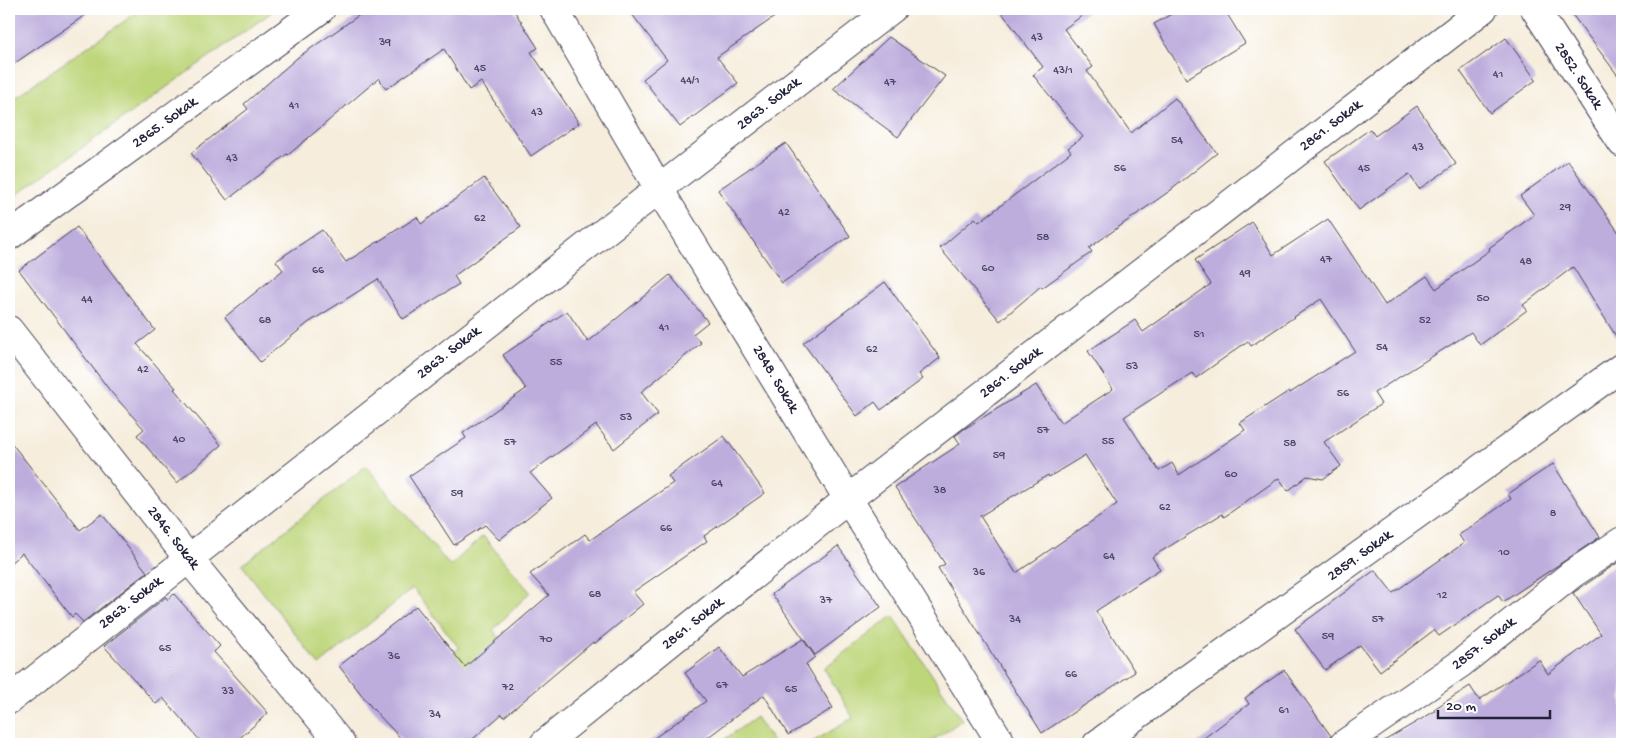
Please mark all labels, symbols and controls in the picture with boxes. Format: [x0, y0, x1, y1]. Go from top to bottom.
house number: 43 [1031, 31, 1043, 45]
house number: 39 [378, 36, 391, 50]
street label: 2852. Sokak [1550, 39, 1607, 114]
house number: 45 [474, 62, 486, 76]
house number: 43/1 [1053, 64, 1073, 78]
house number: 41 [1493, 68, 1503, 82]
street label: 2863. Sokak [734, 73, 805, 134]
house number: 44/1 [680, 74, 700, 88]
house number: 47 [884, 76, 897, 90]
street label: 2865. Sokak [129, 93, 202, 153]
street label: 2861. Sokak [1296, 95, 1367, 156]
house number: 41 [289, 99, 299, 113]
house number: 43 [531, 106, 543, 120]
house number: 54 [1171, 134, 1183, 148]
house number: 43 [1412, 141, 1424, 155]
house number: 43 [226, 152, 238, 166]
house number: 56 [1114, 162, 1127, 176]
house number: 45 [1358, 162, 1370, 176]
house number: 29 [1559, 201, 1571, 215]
house number: 42 [778, 206, 790, 220]
house number: 62 [474, 212, 486, 226]
house number: 58 [1037, 231, 1050, 245]
house number: 47 [1320, 253, 1333, 267]
house number: 48 [1520, 255, 1533, 269]
house number: 60 [982, 262, 995, 276]
house number: 66 [312, 264, 325, 278]
house number: 49 [1239, 267, 1251, 281]
house number: 50 [1476, 292, 1490, 306]
house number: 44 [81, 293, 93, 307]
house number: 68 [259, 314, 272, 328]
house number: 52 [1419, 314, 1431, 328]
house number: 41 [659, 321, 669, 335]
street label: 2863. Sokak [414, 322, 485, 383]
house number: 51 [1193, 328, 1205, 342]
house number: 54 [1376, 341, 1388, 355]
street label: 2848. Sokak [748, 342, 803, 417]
street label: 2861. Sokak [976, 342, 1047, 403]
house number: 62 [866, 343, 878, 357]
house number: 55 [550, 356, 562, 370]
house number: 53 [1126, 360, 1138, 374]
house number: 42 [137, 363, 149, 377]
house number: 56 [1337, 387, 1350, 401]
house number: 53 [620, 411, 632, 425]
house number: 57 [1037, 424, 1050, 438]
house number: 40 [173, 433, 185, 447]
house number: 55 [1102, 435, 1114, 449]
house number: 57 [504, 436, 517, 450]
house number: 58 [1284, 437, 1297, 451]
house number: 59 [993, 449, 1005, 463]
house number: 60 [1225, 468, 1238, 482]
house number: 64 [711, 477, 723, 491]
house number: 38 [933, 484, 947, 498]
house number: 59 [451, 487, 463, 501]
house number: 62 [1159, 501, 1171, 515]
street label: 2846. Sokak [143, 503, 204, 574]
house number: 8 [1550, 507, 1557, 521]
house number: 66 [660, 522, 673, 536]
street label: 2859. Sokak [1324, 526, 1397, 586]
house number: 10 [1497, 546, 1510, 560]
house number: 64 [1103, 550, 1115, 564]
house number: 36 [972, 566, 986, 580]
street label: 2863. Sokak [96, 572, 167, 633]
house number: 68 [589, 588, 602, 602]
house number: 12 [1436, 589, 1447, 603]
street label: 2861. Sokak [659, 593, 728, 654]
house number: 37 [819, 594, 833, 608]
house number: 34 [1008, 613, 1021, 627]
house number: 57 [1372, 613, 1385, 627]
street label: 2857. Sokak [1449, 613, 1521, 674]
house number: 59 [1322, 630, 1334, 644]
house number: 70 [538, 633, 553, 647]
house number: 65 [159, 642, 171, 656]
house number: 36 [387, 650, 401, 664]
house number: 66 [1065, 668, 1078, 682]
house number: 67 [716, 679, 729, 693]
house number: 72 [501, 681, 514, 695]
house number: 65 [785, 683, 797, 697]
house number: 33 [221, 685, 234, 699]
scale bar [1438, 688, 1551, 720]
text: 20 m [1446, 698, 1476, 716]
house number: 61 [1279, 704, 1290, 718]
house number: 34 [428, 708, 441, 722]

